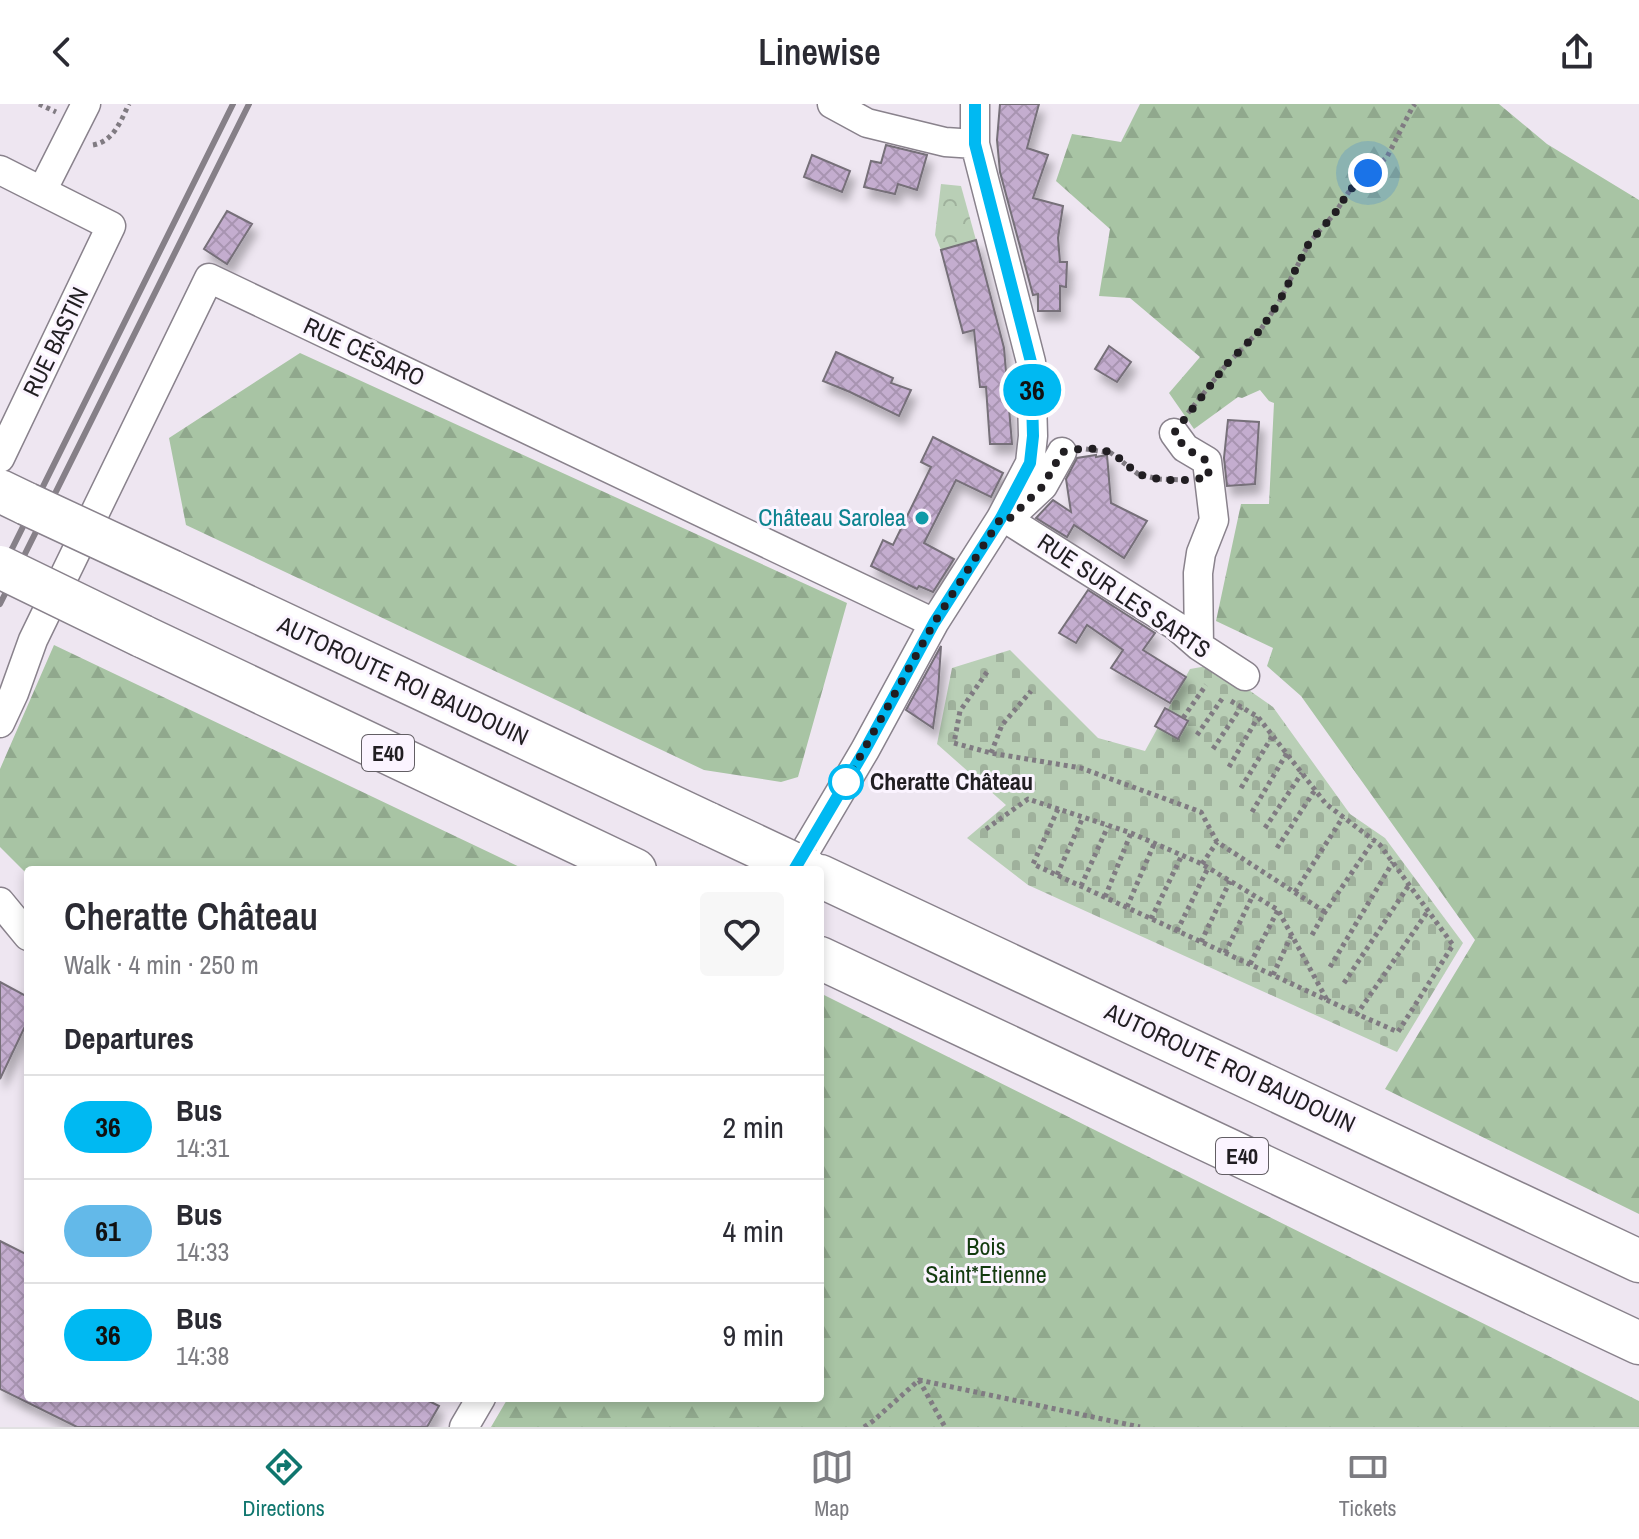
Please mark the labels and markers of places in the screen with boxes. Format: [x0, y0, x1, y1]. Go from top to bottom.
place label: Château Sarolea [758, 501, 906, 533]
marker: Château Sarolea [913, 509, 931, 527]
marker: Cheratte Château [829, 765, 863, 799]
place label: Cheratte Château [870, 765, 1033, 797]

